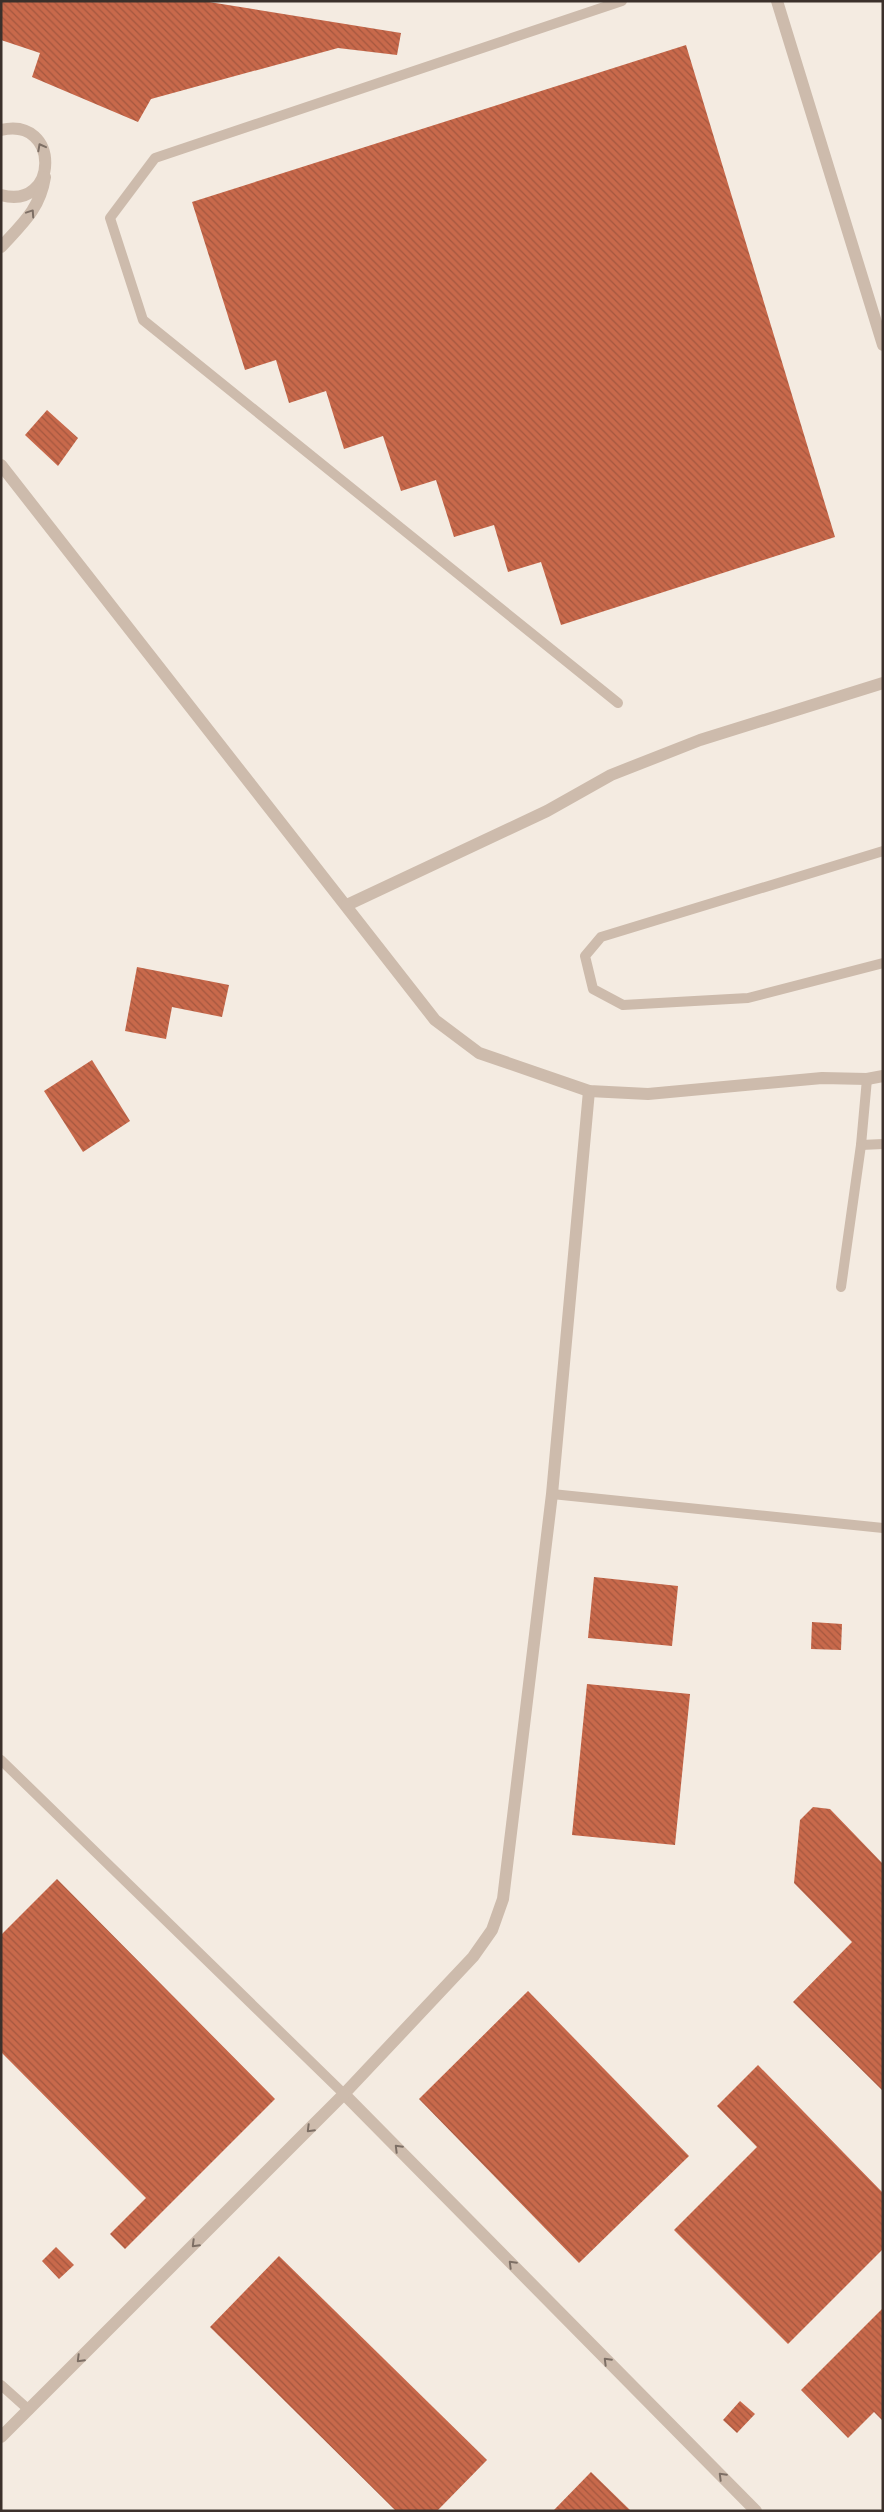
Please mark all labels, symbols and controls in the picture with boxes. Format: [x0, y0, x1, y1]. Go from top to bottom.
one-way arrow [37, 143, 47, 152]
one-way arrow [25, 209, 34, 219]
one-way arrow [307, 2123, 316, 2132]
one-way arrow [394, 2145, 403, 2154]
one-way arrow [192, 2238, 201, 2247]
one-way arrow [509, 2261, 518, 2270]
one-way arrow [77, 2353, 86, 2362]
one-way arrow [604, 2357, 613, 2366]
one-way arrow [719, 2473, 728, 2482]

